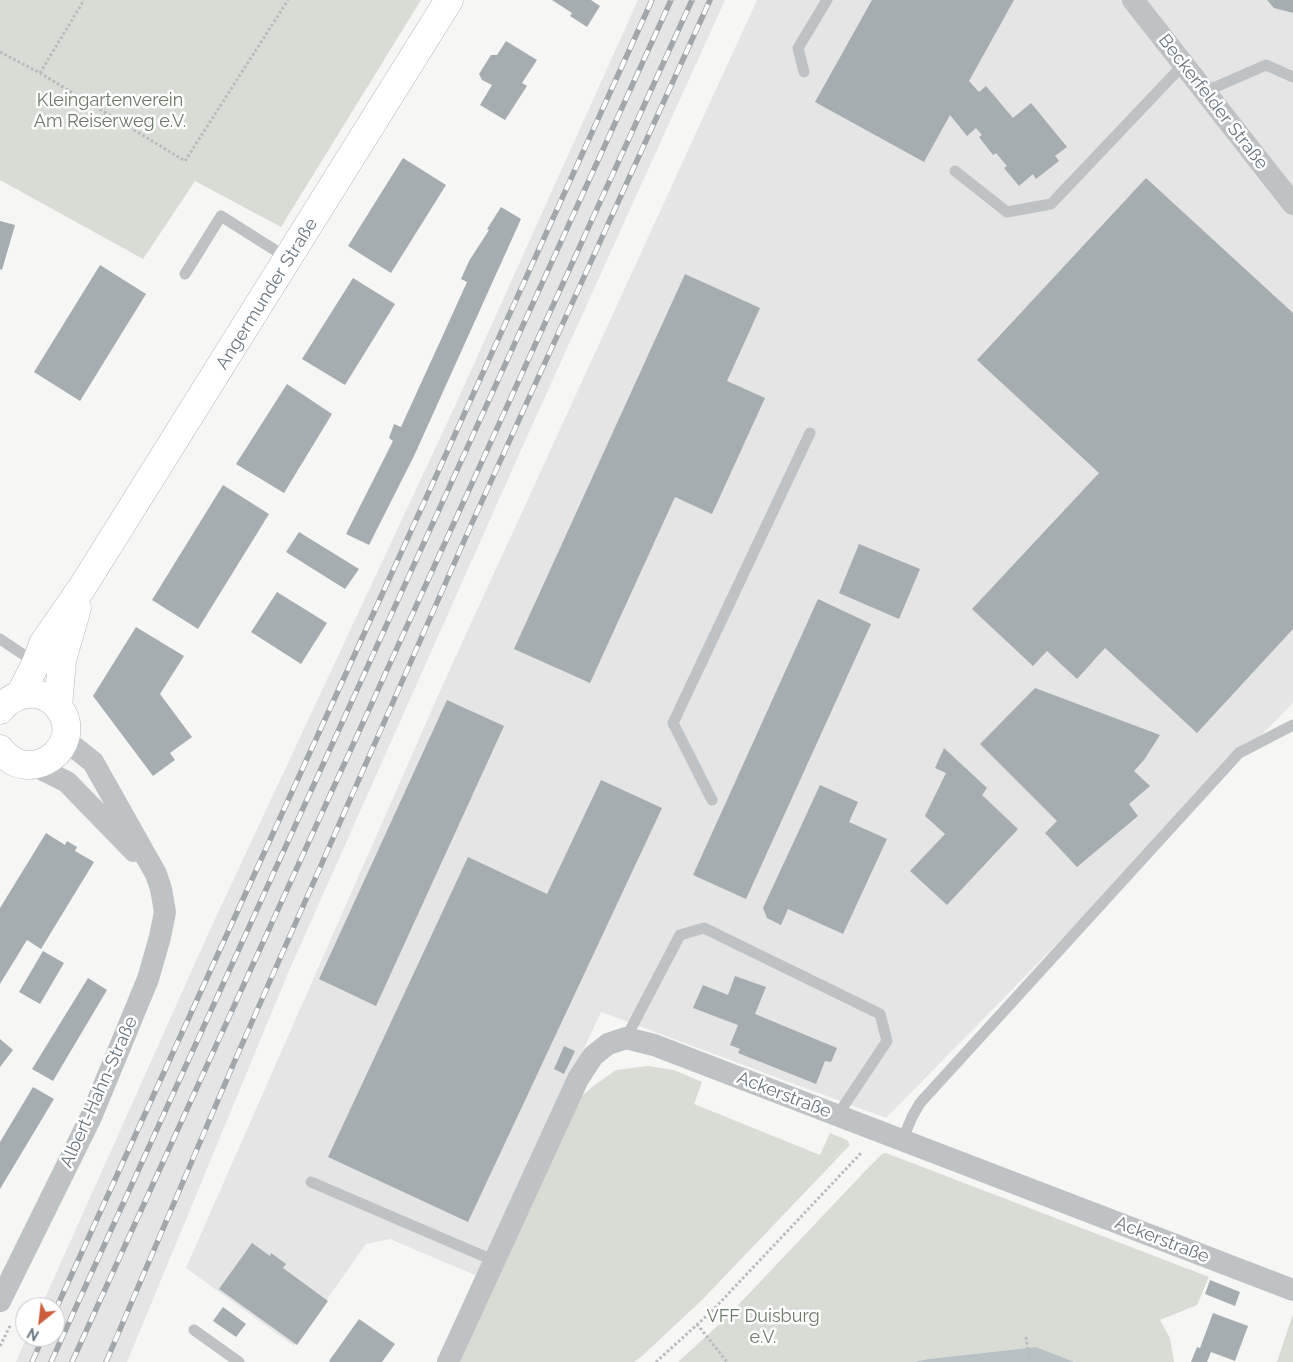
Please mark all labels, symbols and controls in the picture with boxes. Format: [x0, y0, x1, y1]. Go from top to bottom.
street label: Beckerfelder Straße [1154, 30, 1272, 174]
park label: Kleingartenverein Am Reiserweg e.V. [34, 90, 186, 132]
street label: Angermunder Straße [212, 214, 322, 374]
street label: Albert-Hahn-Straße [56, 1013, 142, 1171]
street label: Ackerstraße [734, 1067, 834, 1123]
street label: Ackerstraße [1112, 1212, 1212, 1268]
north arrow [15, 1297, 65, 1347]
park label: VFF Duisburg e.V. [706, 1306, 820, 1348]
text: N [25, 1325, 42, 1344]

